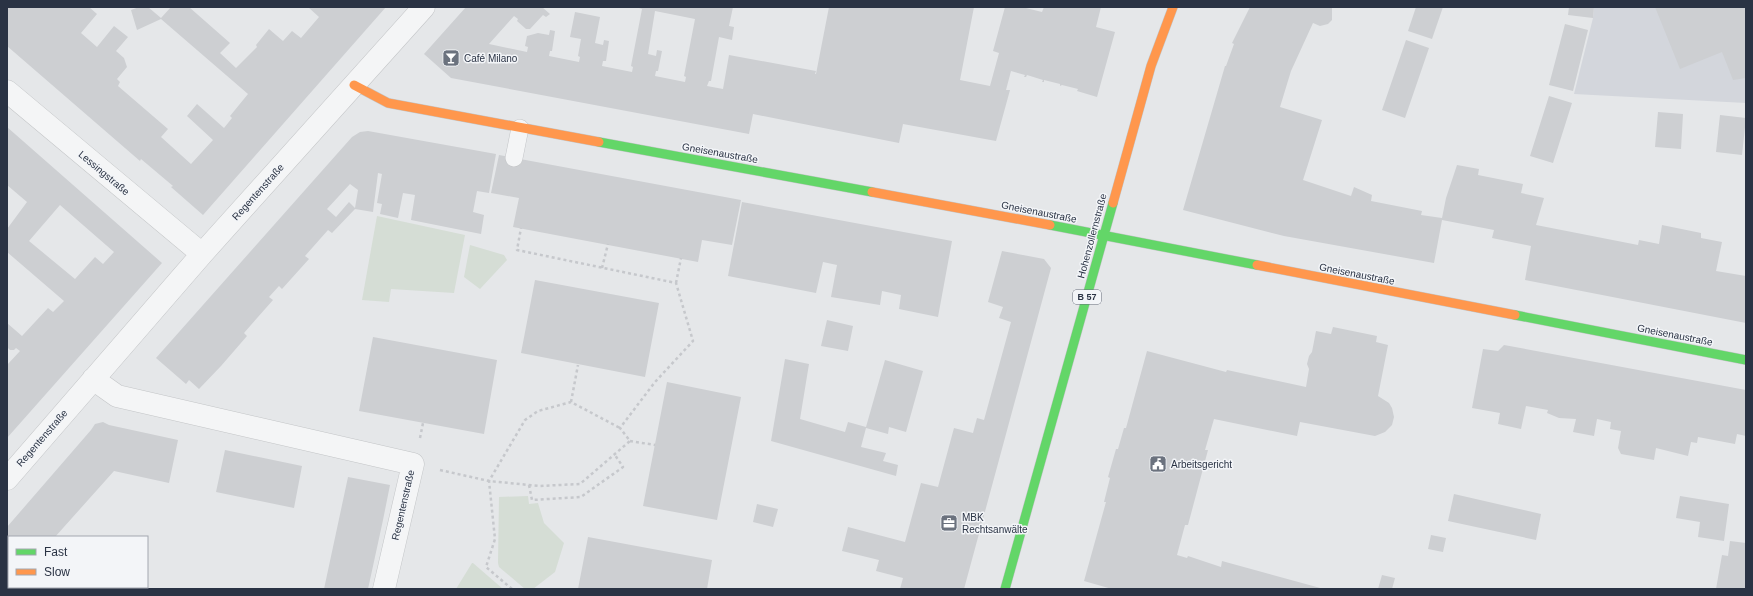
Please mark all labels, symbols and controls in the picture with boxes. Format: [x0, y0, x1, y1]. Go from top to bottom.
bar icon: Café Milano [441, 48, 461, 68]
place label: Café Milano [464, 53, 518, 64]
street label: Gneisenaustraße [681, 141, 759, 165]
street label: Lessingstraße [76, 149, 132, 198]
street label: Regentenstraße [230, 161, 286, 222]
street label: Hohenzollernstraße [1075, 192, 1109, 280]
street label: Gneisenaustraße [1000, 199, 1078, 225]
street label: Gneisenaustraße [1318, 261, 1396, 287]
road number: B 57 [1073, 290, 1101, 304]
street label: Gneisenaustraße [1636, 322, 1714, 348]
street label: Regentenstraße [14, 407, 70, 469]
public building icon: Arbeitsgericht [1148, 454, 1168, 474]
place label: Arbeitsgericht [1171, 459, 1232, 470]
street label: Regentenstraße [390, 468, 417, 541]
place label: MBK Rechtsanwälte [962, 512, 1028, 535]
office icon: MBK Rechtsanwälte [939, 513, 959, 533]
legend [8, 536, 148, 588]
text: Fast [44, 545, 68, 559]
text: Slow [44, 565, 70, 579]

